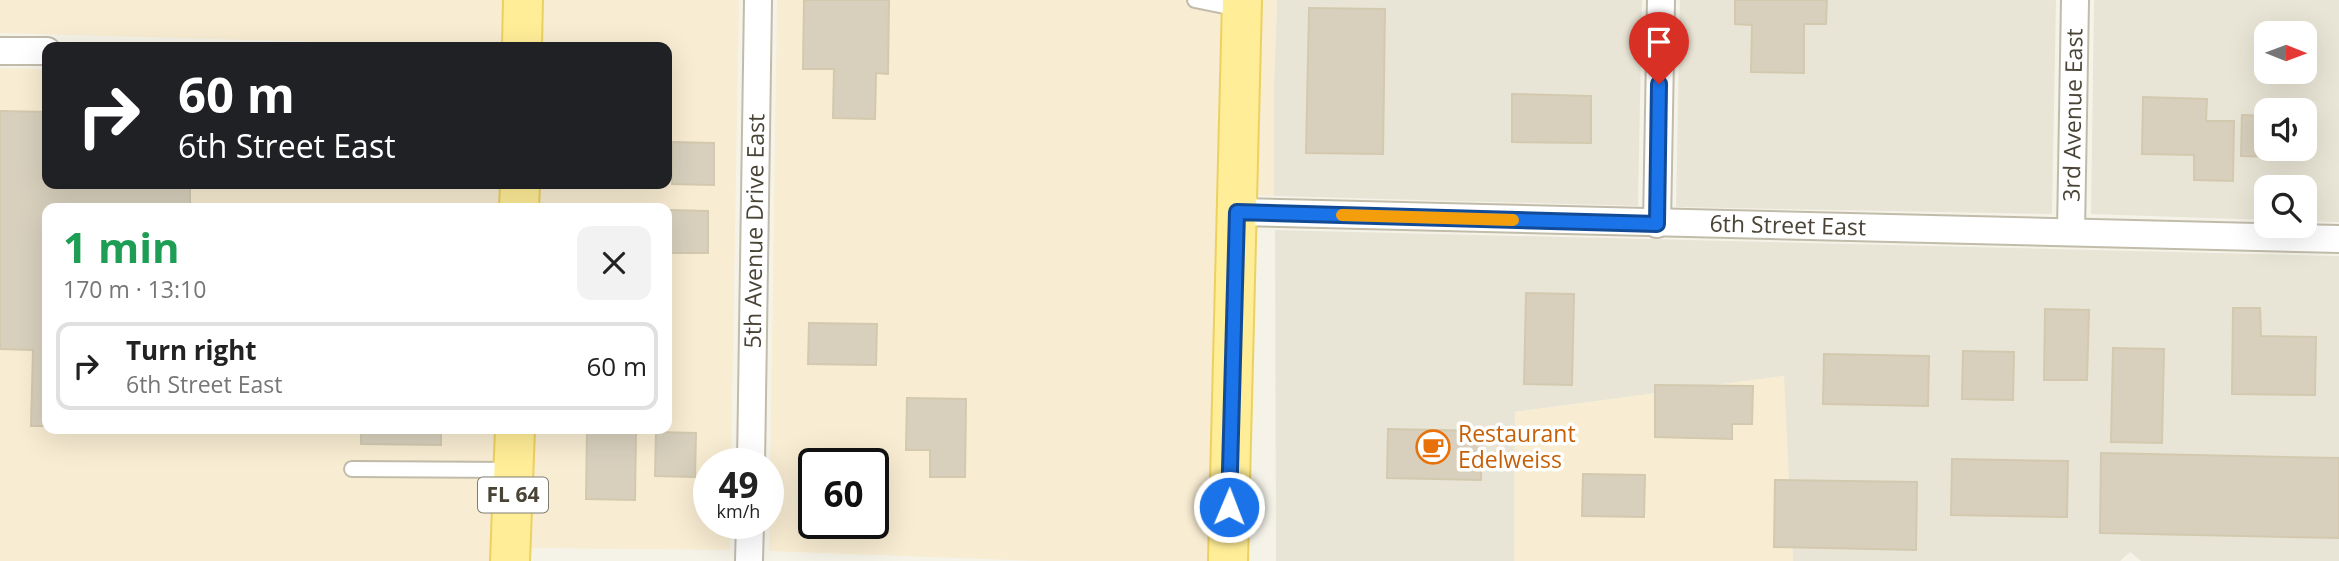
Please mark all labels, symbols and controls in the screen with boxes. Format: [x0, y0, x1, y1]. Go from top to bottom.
pin [1629, 12.0, 1689, 84]
north arrow [2254, 21, 2317, 84]
map controls [2254, 21, 2317, 238]
icon: arrive [1640, 23, 1678, 61]
street label: 3rd Avenue East [2055, 28, 2090, 202]
text: 60 m [178, 61, 295, 127]
icon: right [63, 70, 154, 161]
button: sound [2254, 98, 2317, 161]
street label: 5th Avenue Drive East [736, 113, 771, 349]
text: 6th Street East [178, 124, 396, 167]
button: search [2254, 175, 2317, 238]
street label: 6th Street East [1709, 207, 1866, 242]
text: 1 min [63, 218, 180, 275]
button: close [577, 226, 651, 300]
text: 170 m · 13:10 [63, 273, 206, 305]
text: Turn right [126, 332, 257, 368]
icon: right [67, 347, 105, 385]
text: 60 m [586, 348, 647, 384]
text: 6th Street East [126, 368, 282, 400]
place label: Restaurant Edelweiss [1458, 417, 1576, 475]
cafe icon: Restaurant Edelweiss [1414, 428, 1452, 466]
speed limit sign: 60 [798, 448, 889, 539]
text: 49 [718, 461, 759, 508]
position arrow [1192, 470, 1266, 544]
road number: FL 64 [478, 477, 548, 512]
text: km/h [717, 499, 760, 523]

